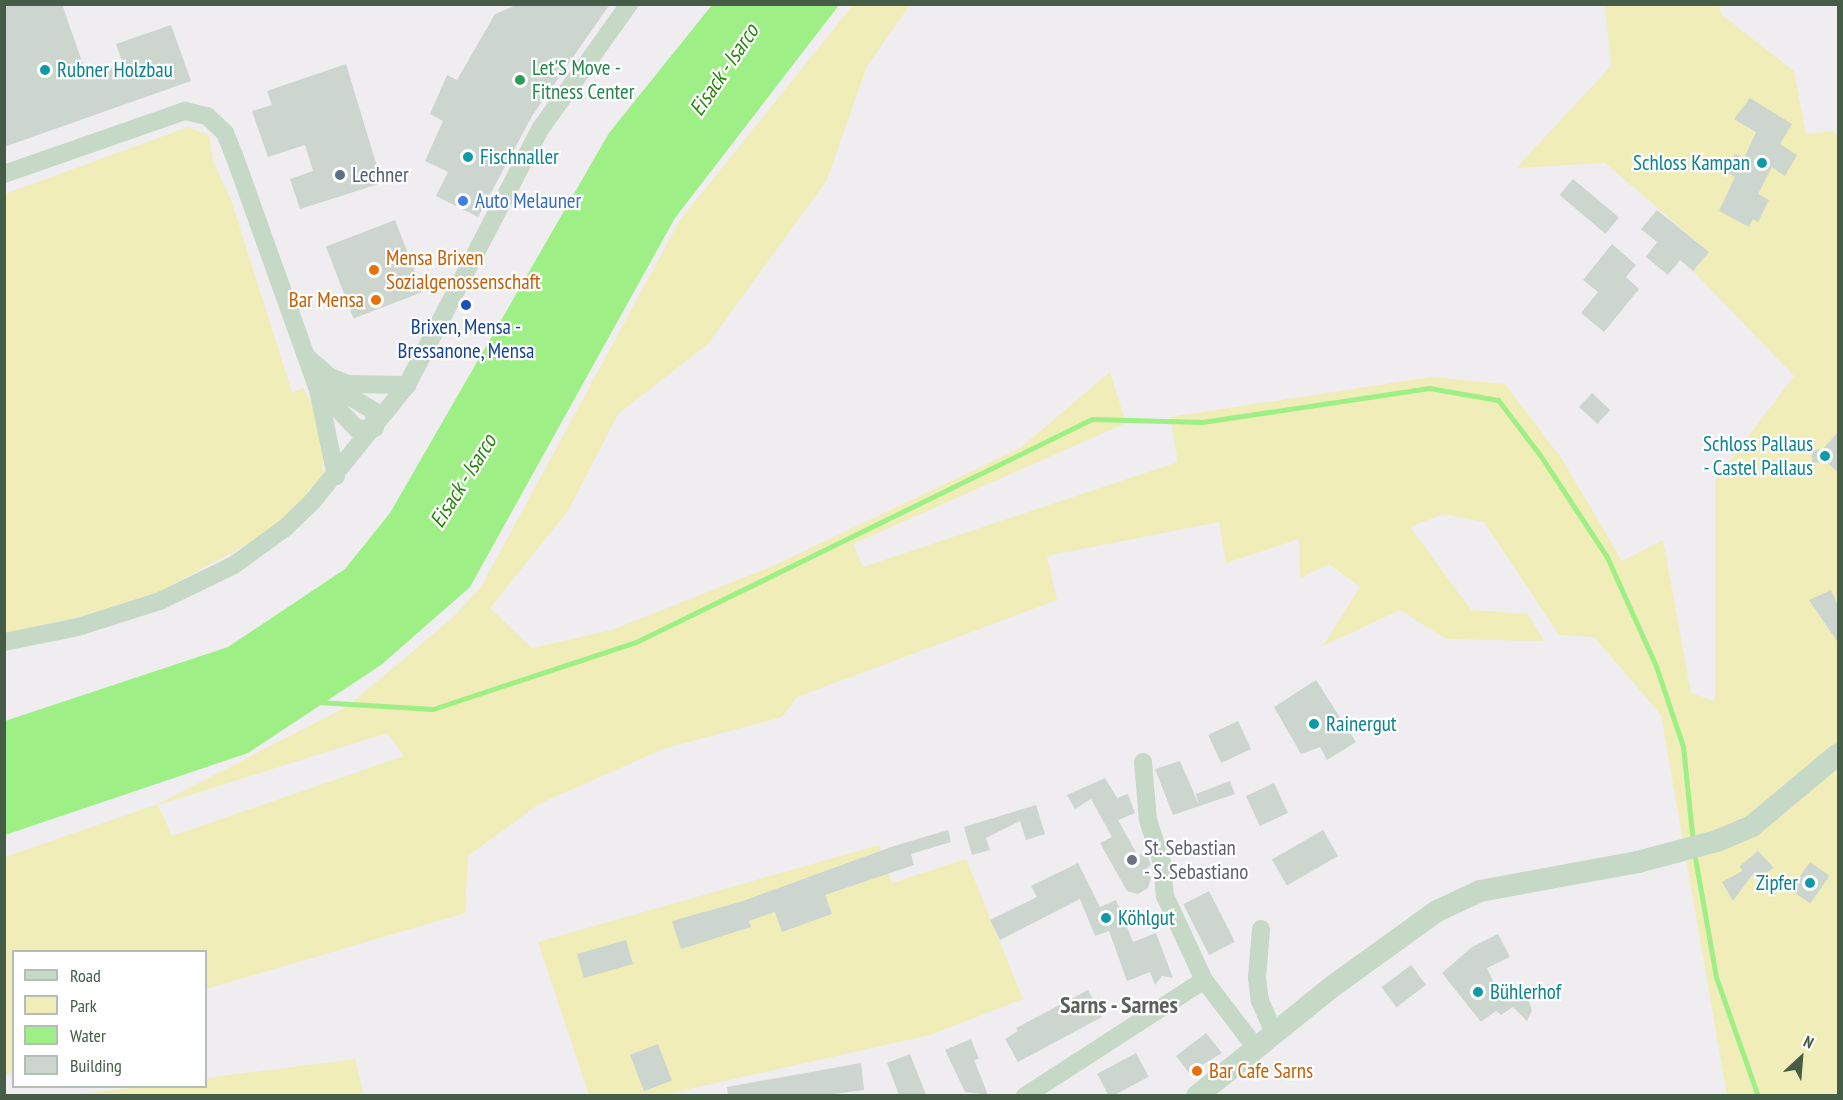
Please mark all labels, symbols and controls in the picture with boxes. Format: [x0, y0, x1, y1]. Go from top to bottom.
water label: Eisack - Isarco [683, 18, 765, 122]
place label: Let'S Move - Fitness Center [532, 55, 635, 105]
place label: Rubner Holzbau [57, 57, 173, 83]
marker: Rubner Holzbau [38, 63, 52, 77]
marker: Let'S Move - Fitness Center [513, 73, 527, 87]
place label: Fischnaller [480, 144, 559, 170]
marker: Fischnaller [461, 150, 475, 164]
place label: Schloss Kampan [1633, 150, 1750, 176]
marker: Schloss Kampan [1755, 156, 1769, 170]
place label: Lechner [352, 162, 409, 188]
marker: Lechner [333, 168, 347, 182]
place label: Auto Melauner [475, 188, 581, 214]
marker: Auto Melauner [456, 194, 470, 208]
place label: Mensa Brixen Sozialgenossenschaft [386, 245, 540, 295]
marker: Mensa Brixen Sozialgenossenschaft [367, 263, 381, 277]
place label: Bar Mensa [289, 287, 364, 313]
marker: Bar Mensa [369, 293, 383, 307]
marker: Brixen, Mensa - Bressanone, Mensa [459, 298, 473, 312]
place label: Brixen, Mensa - Bressanone, Mensa [397, 314, 535, 364]
water label: Eisack - Isarco [423, 429, 503, 533]
place label: Schloss Pallaus - Castel Pallaus [1702, 431, 1813, 481]
marker: Schloss Pallaus - Castel Pallaus [1818, 449, 1832, 463]
place label: Rainergut [1326, 711, 1397, 737]
marker: Rainergut [1307, 717, 1321, 731]
place label: St. Sebastian - S. Sebastiano [1144, 835, 1251, 885]
marker: St. Sebastian - S. Sebastiano [1125, 853, 1139, 867]
place label: Zipfer [1756, 870, 1798, 896]
marker: Zipfer [1803, 876, 1817, 890]
place label: Köhlgut [1118, 905, 1175, 931]
marker: Köhlgut [1099, 911, 1113, 925]
legend [12, 950, 207, 1088]
text: Road [70, 964, 101, 987]
place label: Bühlerhof [1490, 979, 1561, 1005]
marker: Bühlerhof [1471, 985, 1485, 999]
district label: Sarns - Sarnes [1059, 991, 1179, 1019]
text: Park [70, 994, 97, 1017]
text: Water [70, 1024, 106, 1047]
north arrow [1771, 1028, 1831, 1088]
text: N [1801, 1031, 1817, 1053]
text: Building [70, 1054, 122, 1077]
place label: Bar Cafe Sarns [1209, 1058, 1313, 1084]
marker: Bar Cafe Sarns [1190, 1064, 1204, 1078]

